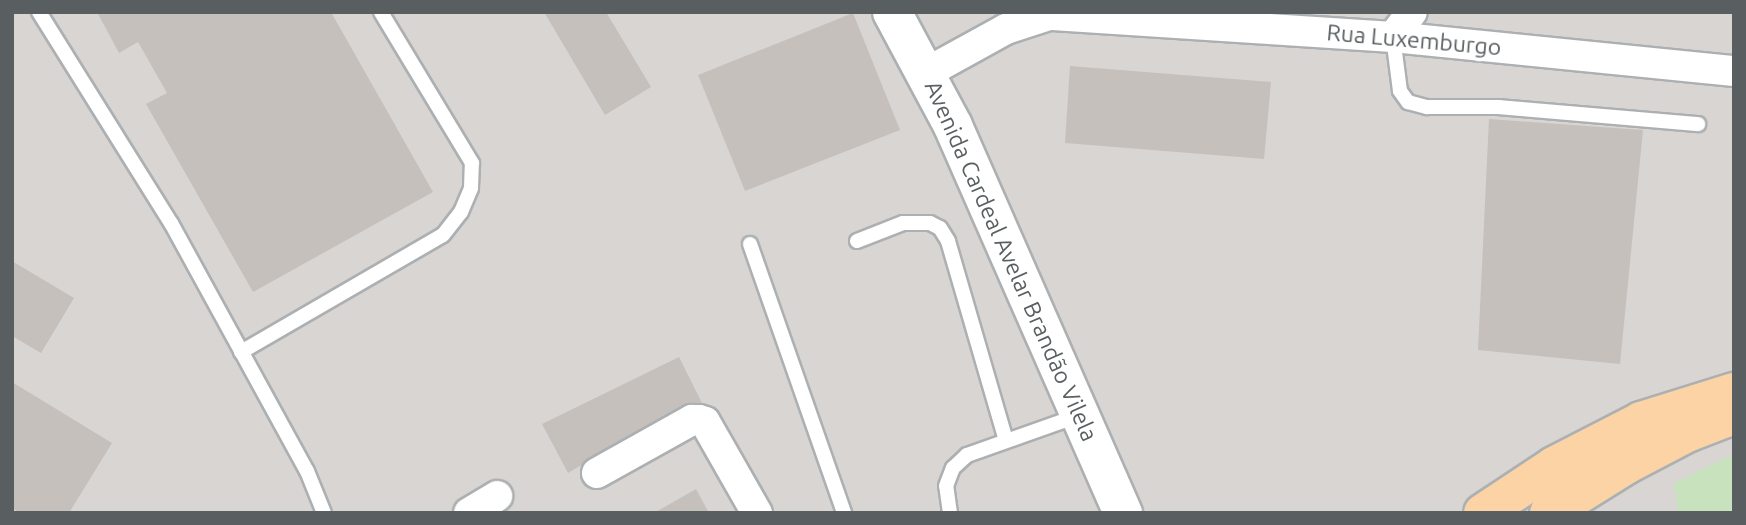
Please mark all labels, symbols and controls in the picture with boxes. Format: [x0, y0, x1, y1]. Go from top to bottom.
street label: Rua Luxemburgo [1326, 19, 1502, 61]
street label: Avenida Cardeal Avelar Brandão Vilela [919, 76, 1103, 446]

